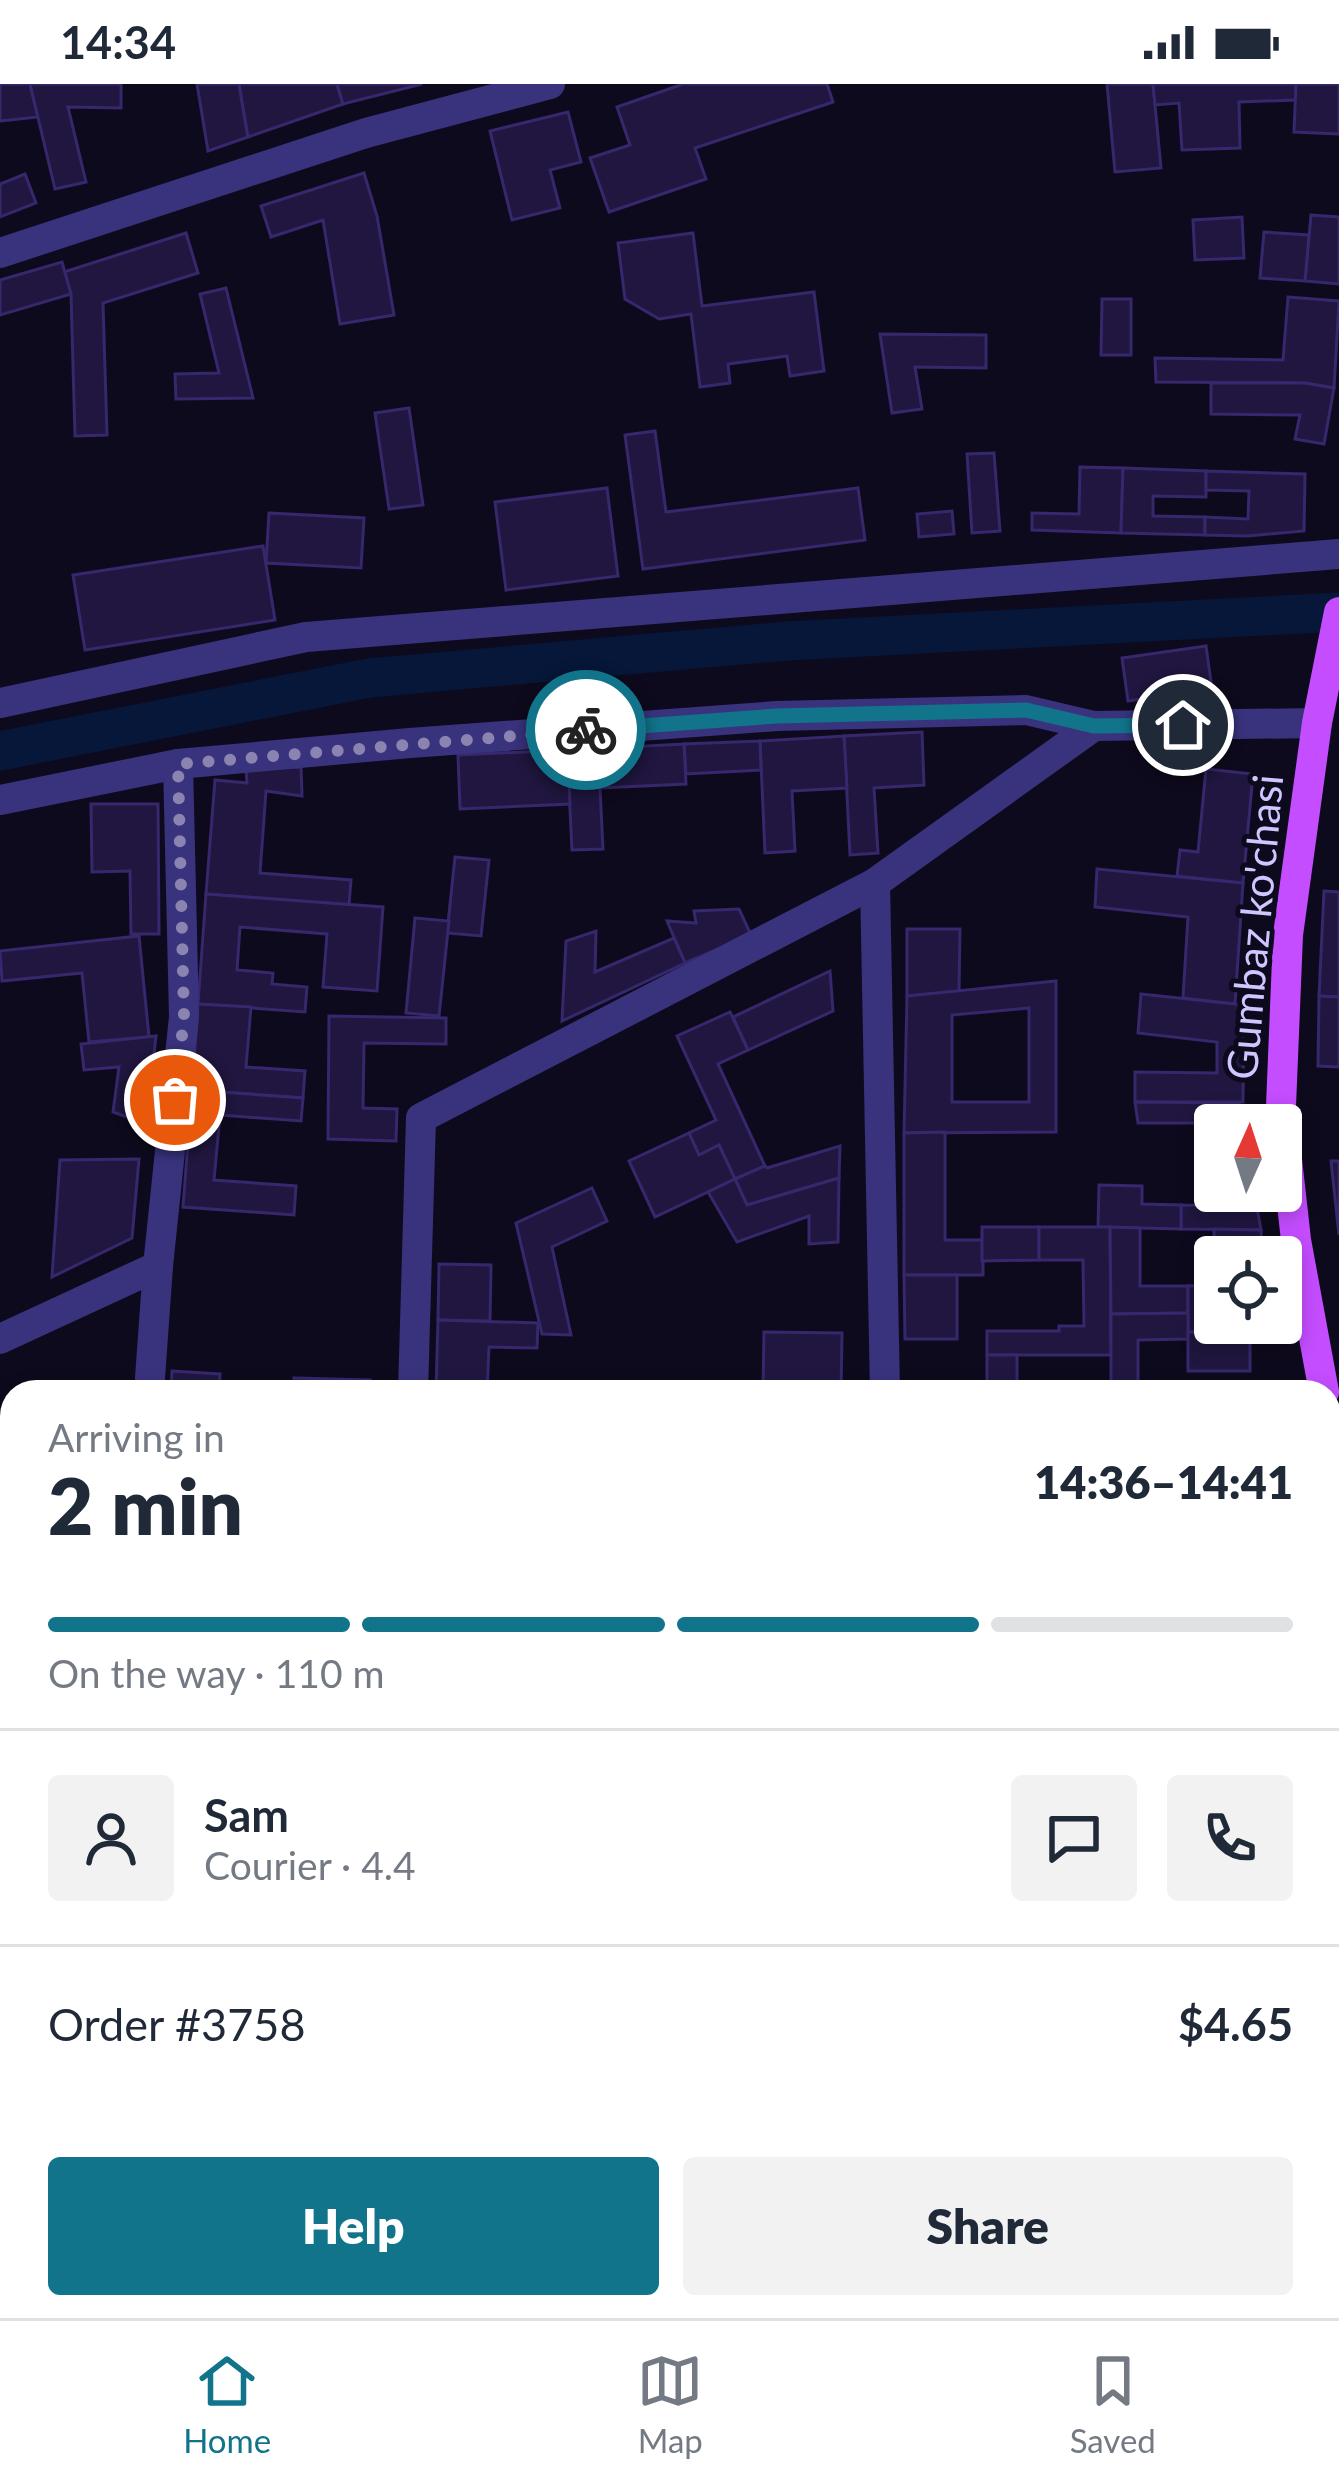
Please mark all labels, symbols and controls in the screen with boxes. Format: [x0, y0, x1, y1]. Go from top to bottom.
text: 14:34 [60, 15, 176, 69]
courier [526, 670, 646, 790]
pin [1132, 674, 1234, 776]
icon: home [1150, 692, 1216, 758]
icon: bike [553, 697, 619, 763]
street label: Gumbaz ko'chasi [1216, 772, 1292, 1081]
pin [124, 1049, 226, 1151]
icon: bag [142, 1067, 208, 1133]
north arrow [1194, 1104, 1302, 1212]
map controls [1194, 1104, 1302, 1344]
button: locate [1194, 1236, 1302, 1344]
text: Arriving in [48, 1414, 225, 1460]
text: 14:36–14:41 [1034, 1455, 1293, 1509]
text: 2 min [48, 1458, 243, 1552]
text: On the way · 110 m [48, 1650, 385, 1696]
button: person [48, 1775, 174, 1901]
button: chat [1011, 1775, 1137, 1901]
button: phone [1167, 1775, 1293, 1901]
text: Sam [204, 1788, 289, 1842]
text: Courier · 4.4 [204, 1842, 416, 1888]
text: Order #3758 [48, 1997, 306, 2051]
text: $4.65 [1178, 1997, 1293, 2051]
button: Help [48, 2157, 659, 2295]
button: Share [683, 2157, 1293, 2295]
tab: Home [183, 2348, 271, 2460]
tab: Map [637, 2348, 703, 2460]
tab: Saved [1070, 2348, 1156, 2460]

